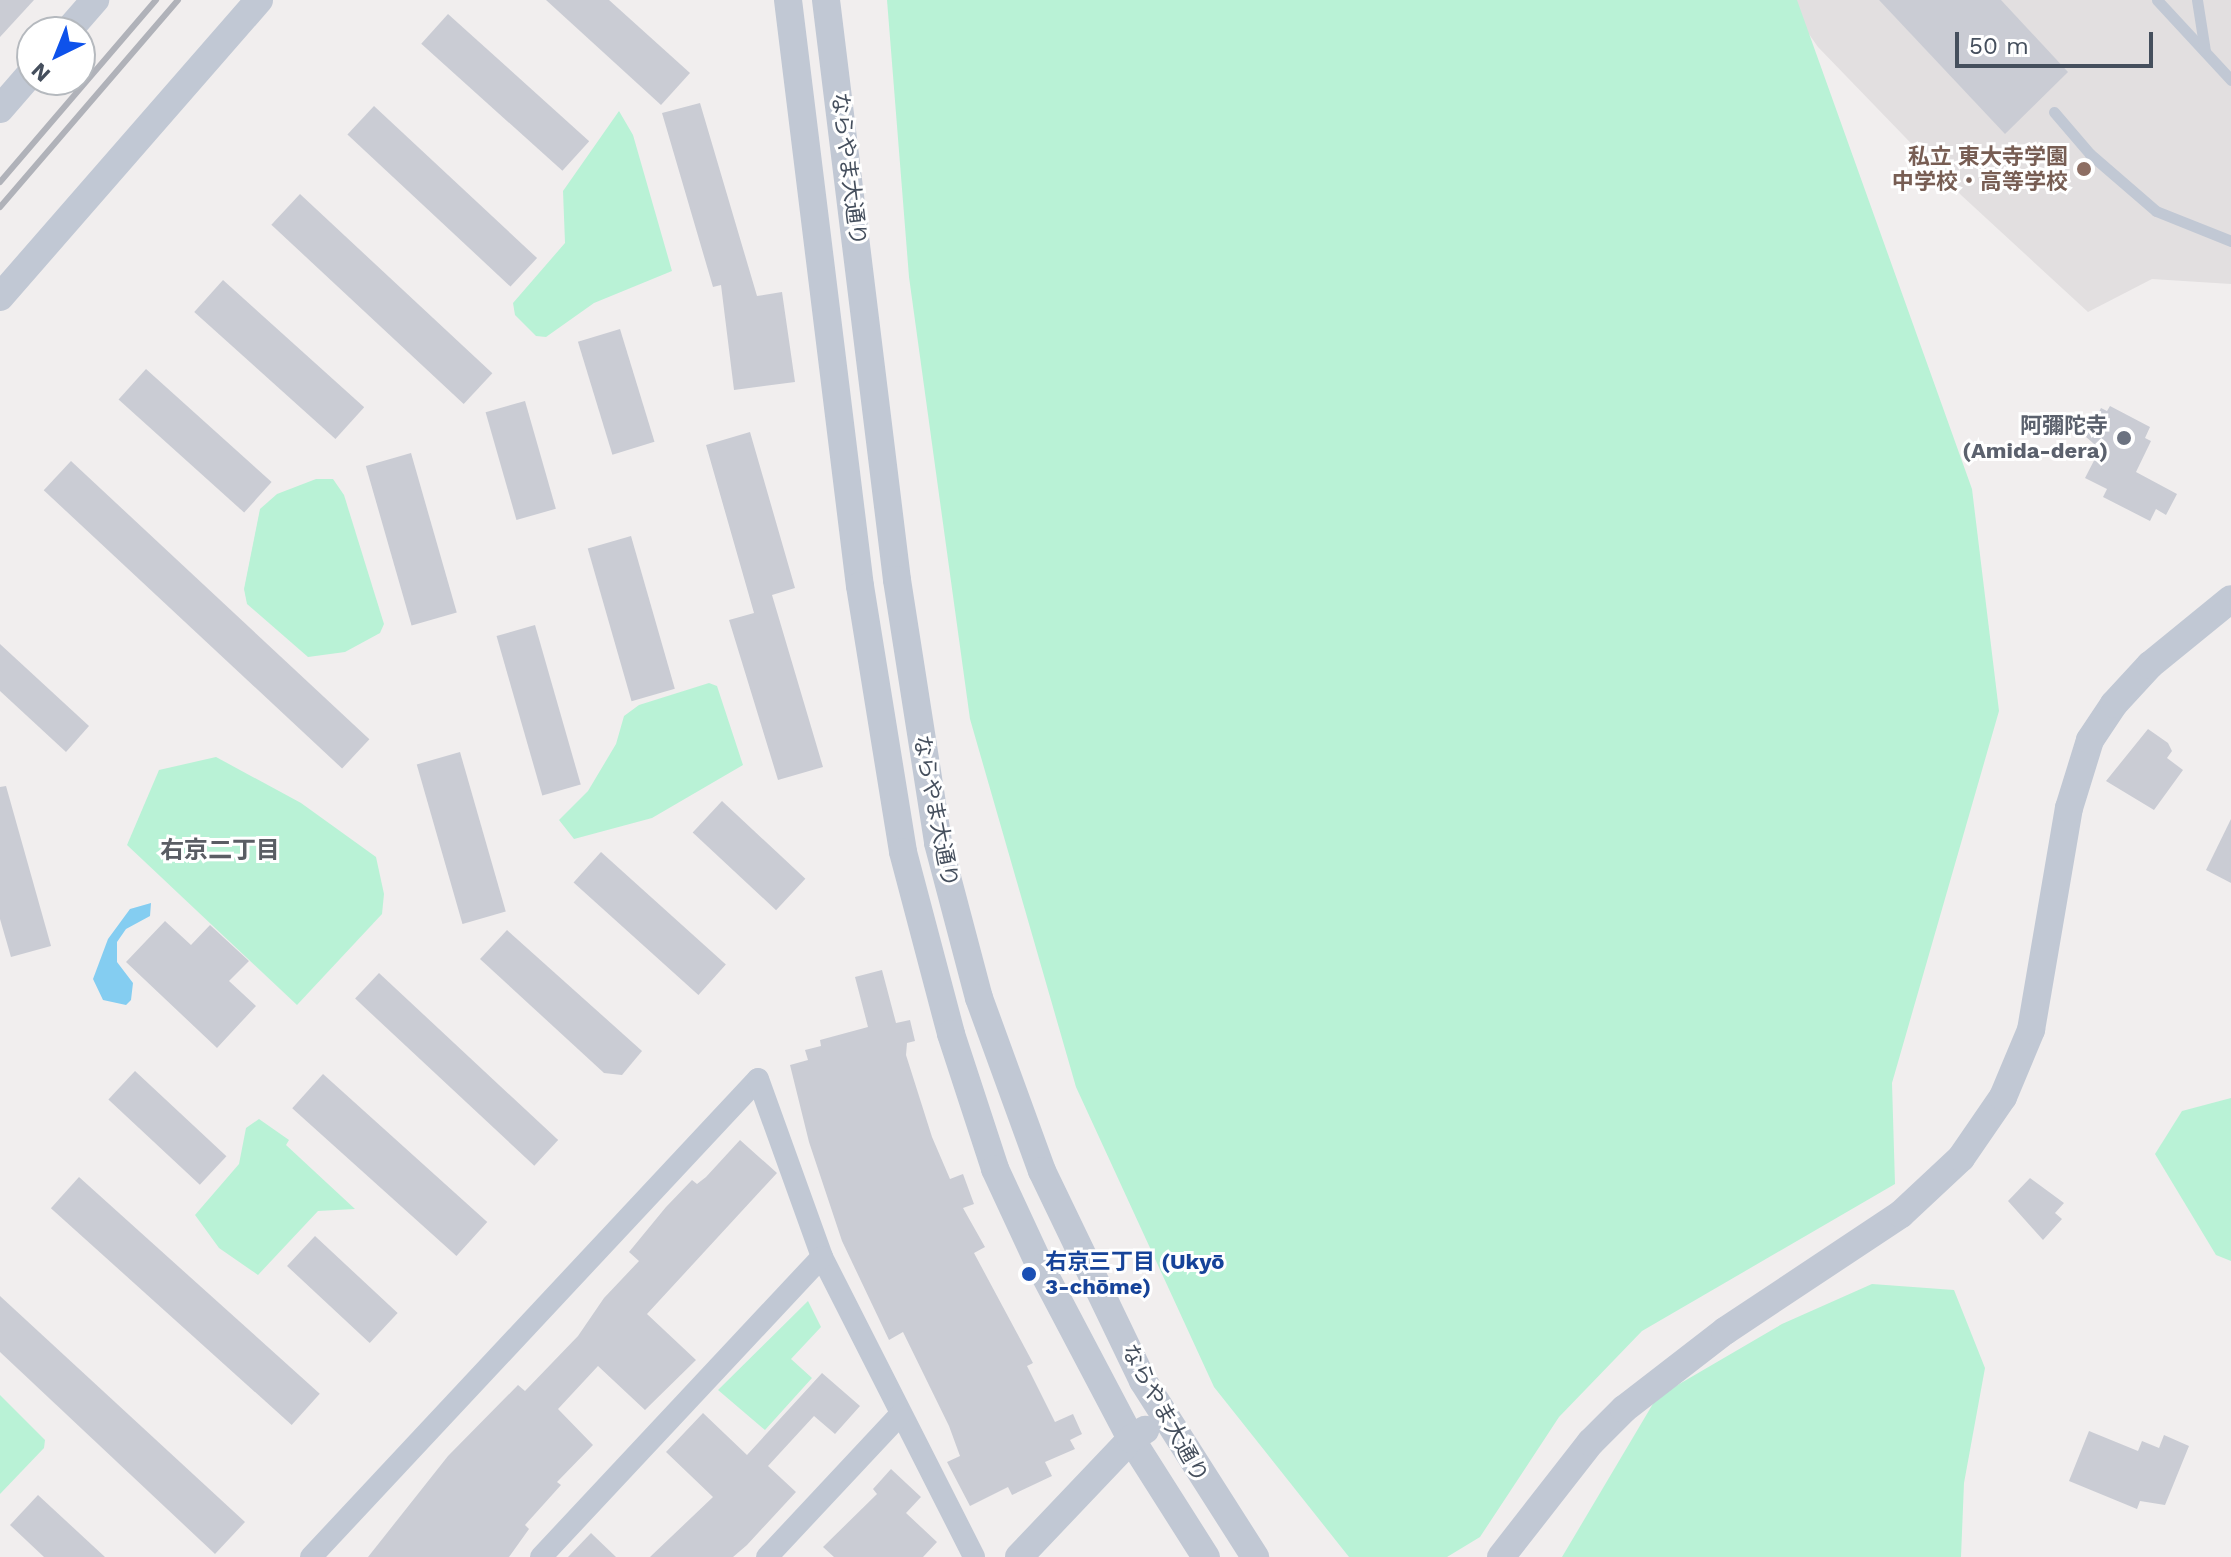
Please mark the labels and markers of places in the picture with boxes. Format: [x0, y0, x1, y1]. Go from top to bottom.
place label: 私立 東大寺学園 中学校・高等学校 [1892, 143, 2068, 194]
marker: 私立 東大寺学園 中学校・高等学校 [2075, 160, 2093, 178]
place label: 阿彌陀寺 (Amida-dera) [1963, 412, 2108, 464]
marker: 阿彌陀寺 (Amida-dera) [2115, 429, 2133, 447]
place label: 右京三丁目 (Ukyō 3-chōme) [1045, 1248, 1224, 1300]
marker: 右京三丁目 (Ukyō 3-chōme) [1020, 1265, 1038, 1283]

